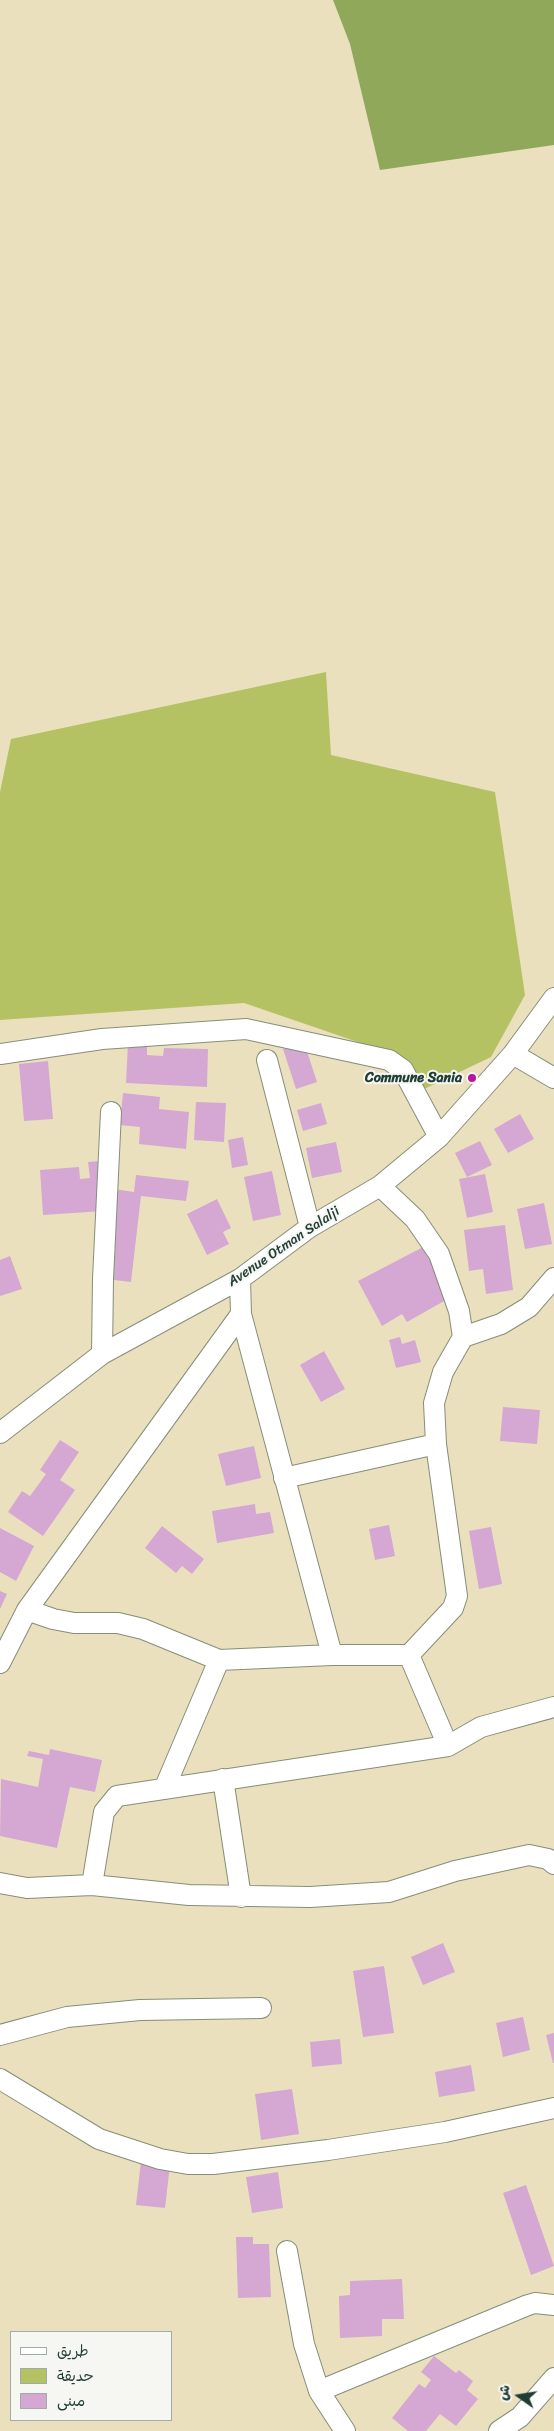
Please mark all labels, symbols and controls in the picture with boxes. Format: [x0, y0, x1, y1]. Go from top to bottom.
place label: Commune Sania [365, 1070, 462, 1086]
marker: Commune Sania [466, 1072, 478, 1084]
street label: Avenue Otman Salalji [225, 1203, 343, 1291]
legend [10, 2331, 172, 2421]
text: طريق [57, 2338, 89, 2364]
text: حديقة [57, 2363, 94, 2389]
north arrow [494, 2371, 544, 2421]
text: ش [490, 2382, 518, 2403]
text: مبنى [57, 2388, 85, 2414]

